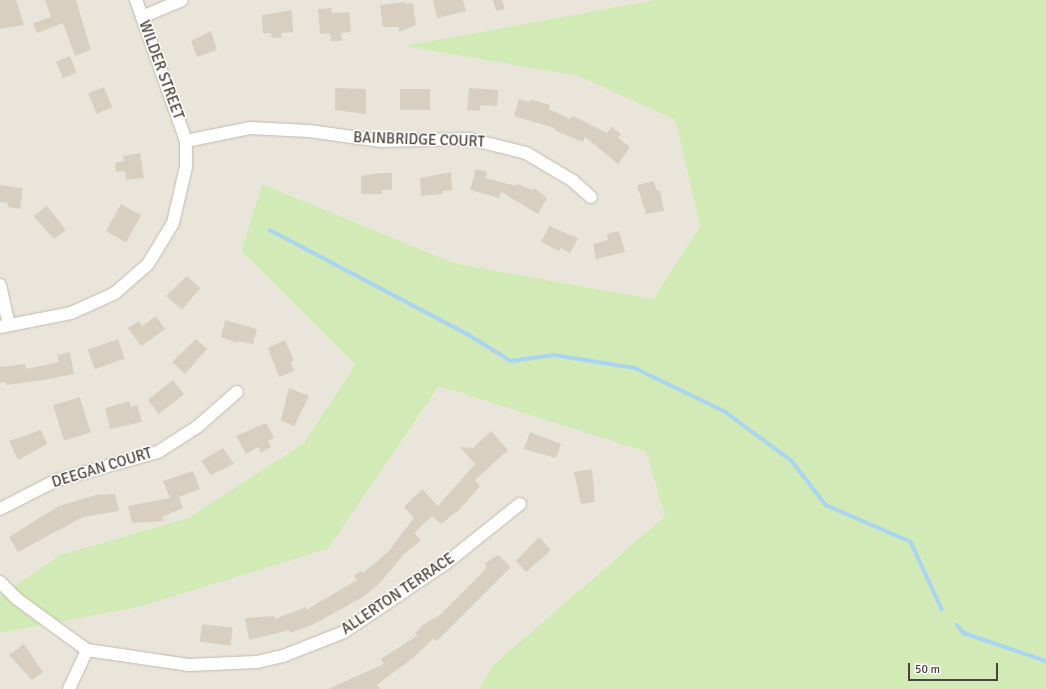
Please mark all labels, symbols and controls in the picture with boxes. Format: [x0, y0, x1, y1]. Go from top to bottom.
street label: WILDER STREET [135, 18, 187, 122]
street label: BAINBRIDGE COURT [353, 129, 485, 151]
street label: DEEGAN COURT [50, 444, 154, 492]
street label: ALLERTON TERRACE [338, 549, 458, 639]
scale bar [910, 655, 1000, 681]
text: 50 m [915, 662, 940, 677]

